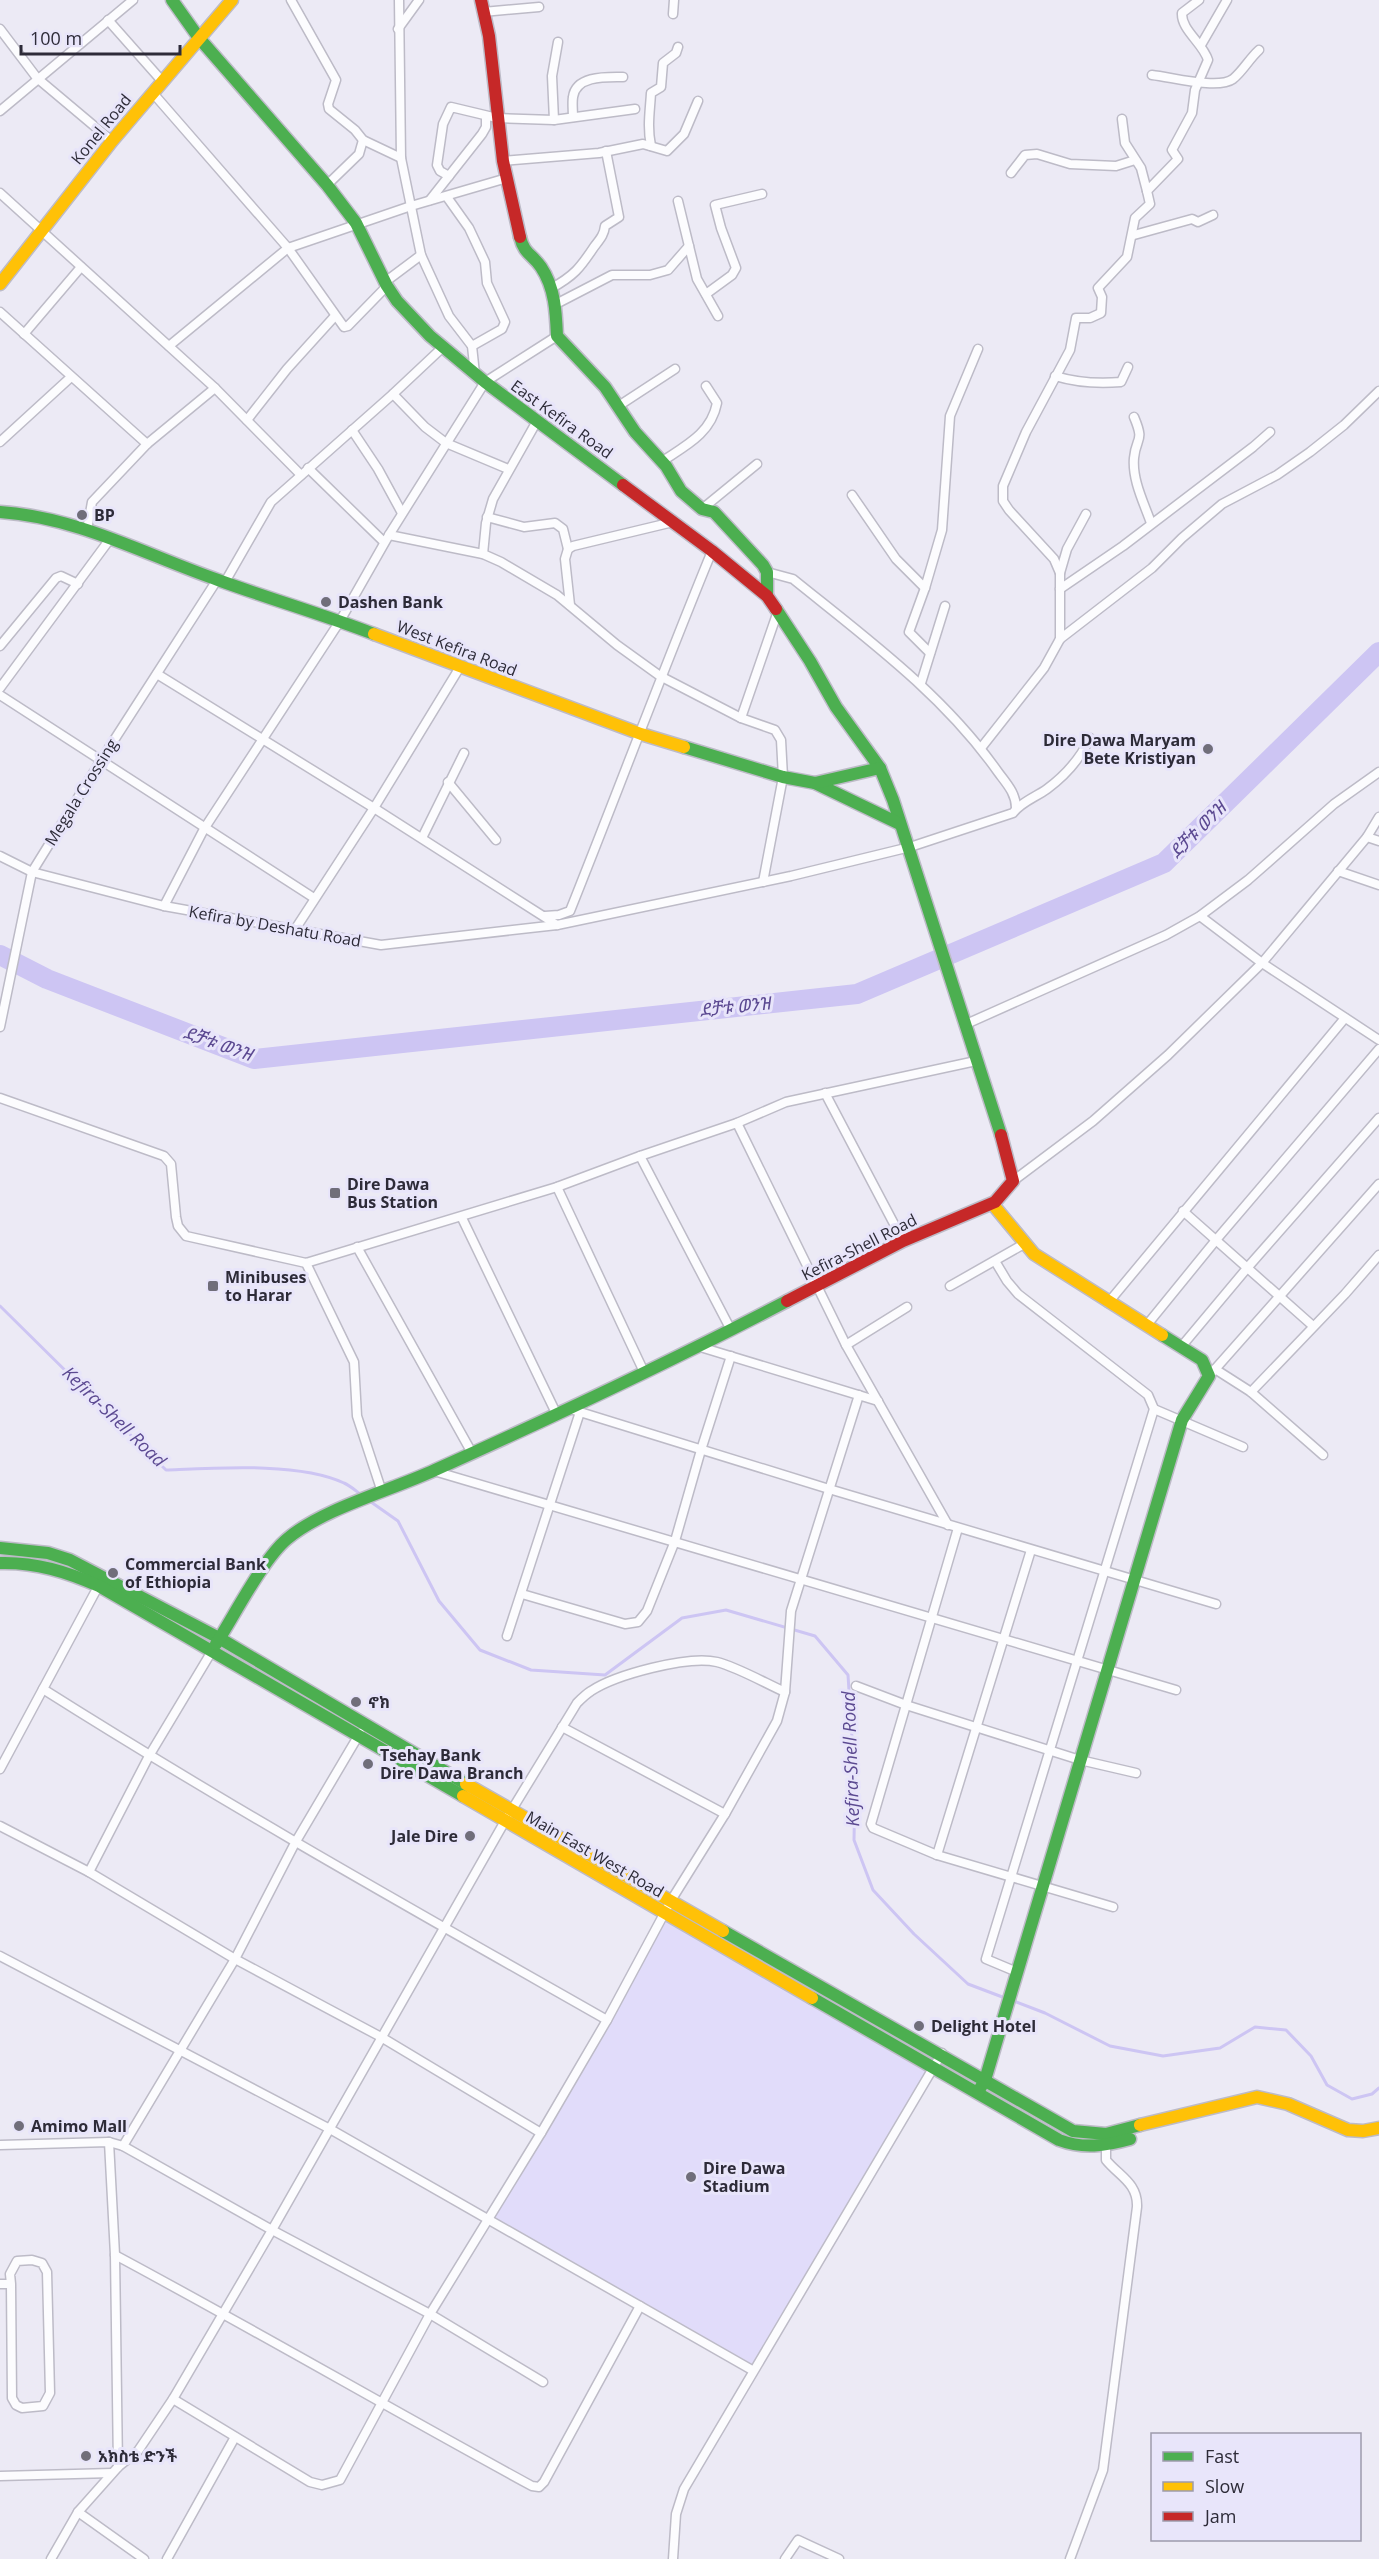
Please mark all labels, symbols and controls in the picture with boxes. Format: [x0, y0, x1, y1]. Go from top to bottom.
scale bar [21, 18, 180, 56]
text: 100 m [30, 26, 82, 50]
street label: Konel Road [66, 89, 136, 169]
street label: East Kefira Road [506, 374, 618, 464]
place label: BP [94, 504, 115, 526]
marker: BP [75, 508, 89, 522]
place label: Dashen Bank [338, 591, 443, 613]
marker: Dashen Bank [319, 595, 333, 609]
street label: West Kefira Road [394, 615, 520, 681]
place label: Dire Dawa Maryam Bete Kristiyan [1043, 729, 1196, 769]
street label: Megala Crossing [39, 734, 123, 850]
marker: Dire Dawa Maryam Bete Kristiyan [1201, 742, 1215, 756]
water label: ደቻቱ ወንዝ [1164, 794, 1232, 863]
street label: Kefira by Deshatu Road [187, 900, 363, 952]
water label: ደቻቱ ወንዝ [698, 990, 773, 1022]
water label: ደቻቱ ወንዝ [181, 1020, 258, 1067]
place label: Dire Dawa Bus Station [347, 1173, 438, 1213]
marker: Dire Dawa Bus Station [328, 1186, 342, 1200]
street label: Kefira-Shell Road [798, 1208, 920, 1286]
place label: Minibuses to Harar [225, 1266, 306, 1306]
marker: Minibuses to Harar [206, 1279, 220, 1293]
water label: Kefira-Shell Road [58, 1361, 172, 1472]
place label: Commercial Bank of Ethiopia [125, 1553, 266, 1593]
marker: Commercial Bank of Ethiopia [106, 1566, 120, 1580]
water label: Kefira-Shell Road [836, 1690, 864, 1827]
place label: ኖክ [368, 1691, 390, 1713]
marker: ኖክ [349, 1695, 363, 1709]
place label: Tsehay Bank Dire Dawa Branch [380, 1744, 524, 1784]
marker: Tsehay Bank Dire Dawa Branch [361, 1757, 375, 1771]
street label: Main East West Road [522, 1805, 668, 1903]
place label: Jale Dire [389, 1825, 458, 1847]
marker: Jale Dire [463, 1829, 477, 1843]
place label: Delight Hotel [931, 2015, 1036, 2037]
marker: Delight Hotel [912, 2019, 926, 2033]
place label: Amimo Mall [31, 2115, 127, 2137]
marker: Amimo Mall [12, 2119, 26, 2133]
place label: Dire Dawa Stadium [703, 2157, 785, 2197]
marker: Dire Dawa Stadium [684, 2170, 698, 2184]
legend [1151, 2433, 1361, 2541]
text: Fast [1205, 2444, 1239, 2468]
place label: አክስቴ ድንች [98, 2445, 177, 2467]
marker: አክስቴ ድንች [79, 2449, 93, 2463]
text: Slow [1205, 2474, 1244, 2498]
text: Jam [1203, 2504, 1237, 2528]

